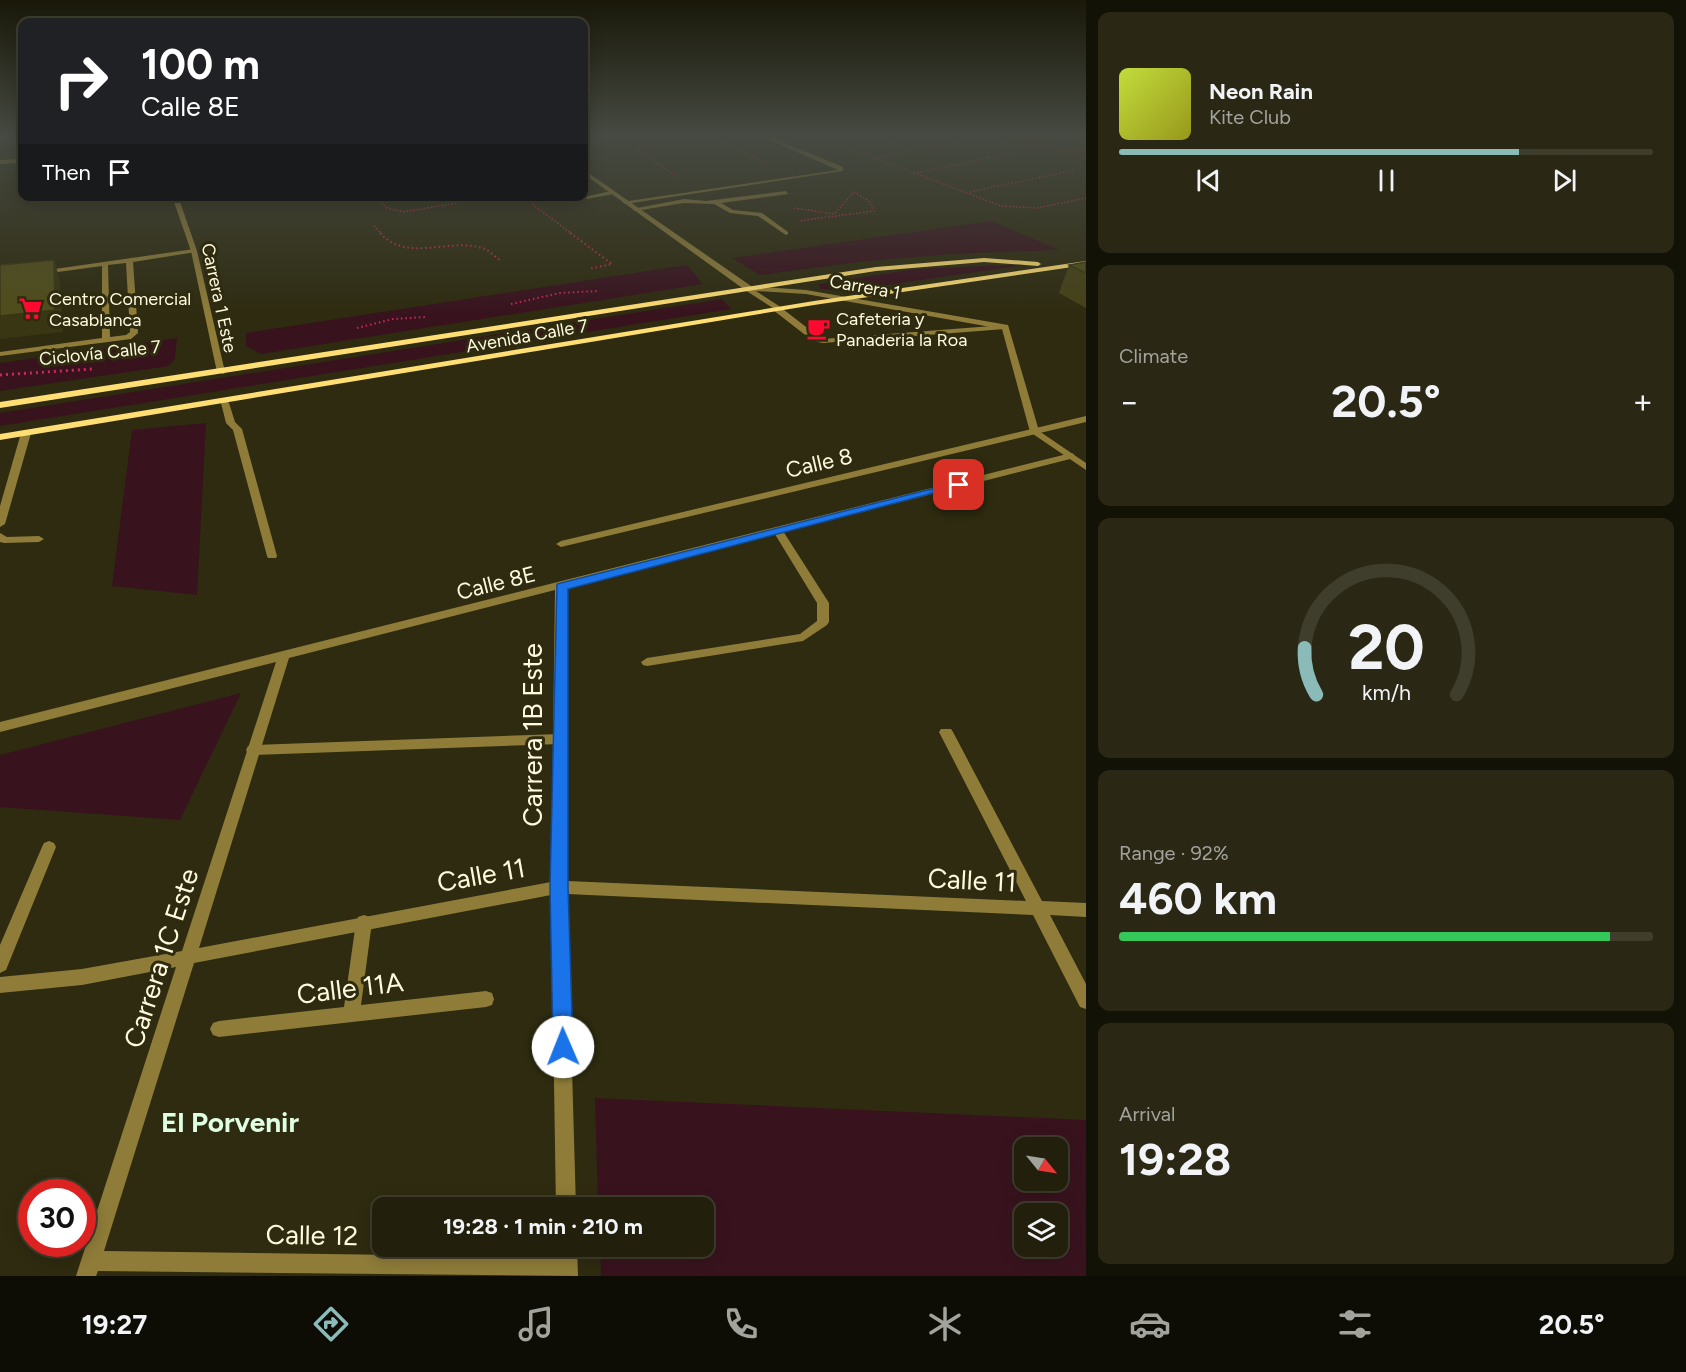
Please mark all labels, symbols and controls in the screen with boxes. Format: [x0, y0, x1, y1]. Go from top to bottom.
text: 100 m [141, 39, 260, 90]
icon: right [42, 42, 120, 120]
text: Neon Rain [1209, 78, 1313, 105]
text: Calle 8E [141, 90, 240, 123]
text: Kite Club [1209, 105, 1291, 129]
icon: arrive [103, 156, 136, 189]
text: Then [42, 159, 91, 186]
icon: previous [1192, 164, 1225, 197]
icon: pause [1370, 164, 1403, 197]
icon: next [1548, 164, 1581, 197]
street label: Carrera 1 Este [197, 241, 241, 355]
street label: Carrera 1 [828, 270, 902, 304]
place label: Centro Comercial Casablanca [49, 288, 191, 331]
supermarket icon: Centro Comercial Casablanca [18, 296, 44, 322]
place label: Cafeteria y Panaderia la Roa [836, 308, 967, 351]
street label: Avenida Calle 7 [464, 314, 590, 358]
cafe icon: Cafeteria y Panaderia la Roa [805, 316, 831, 342]
street label: Ciclovía Calle 7 [38, 336, 162, 370]
text: Climate [1119, 344, 1188, 368]
text: 20.5° [1331, 374, 1441, 428]
text: − [1119, 382, 1140, 421]
text: + [1632, 382, 1653, 421]
street label: Calle 8 [783, 442, 855, 484]
pin [933, 459, 984, 510]
icon: arrive [942, 468, 975, 501]
street label: Calle 8E [454, 560, 538, 606]
text: 20 [1348, 610, 1424, 685]
street label: Carrera 1B Este [516, 643, 549, 827]
text: km/h [1362, 680, 1410, 705]
text: Range · 92% [1119, 841, 1229, 865]
street label: Calle 11 [434, 851, 528, 899]
street label: Calle 11 [927, 861, 1017, 899]
street label: Carrera 1C Este [116, 864, 206, 1052]
text: 460 km [1119, 871, 1277, 925]
street label: Calle 11A [295, 965, 406, 1011]
position arrow [531, 1015, 595, 1079]
text: Arrival [1119, 1102, 1175, 1126]
district label: El Porvenir [161, 1105, 299, 1139]
text: 19:28 [1119, 1132, 1231, 1186]
north arrow [1014, 1137, 1068, 1191]
map controls [1014, 1137, 1068, 1257]
speed limit sign: 30 [18, 1179, 96, 1257]
button: layers [1014, 1203, 1068, 1257]
text: 19:28 · 1 min · 210 m [443, 1213, 643, 1240]
street label: Calle 12 [265, 1218, 359, 1252]
icon: directions [310, 1303, 352, 1345]
icon: music [515, 1303, 557, 1345]
icon: phone [720, 1303, 762, 1345]
icon: climate [924, 1303, 966, 1345]
icon: car [1129, 1303, 1171, 1345]
icon: filters [1334, 1303, 1376, 1345]
text: 19:27 [81, 1308, 147, 1341]
text: 20.5° [1539, 1308, 1605, 1341]

